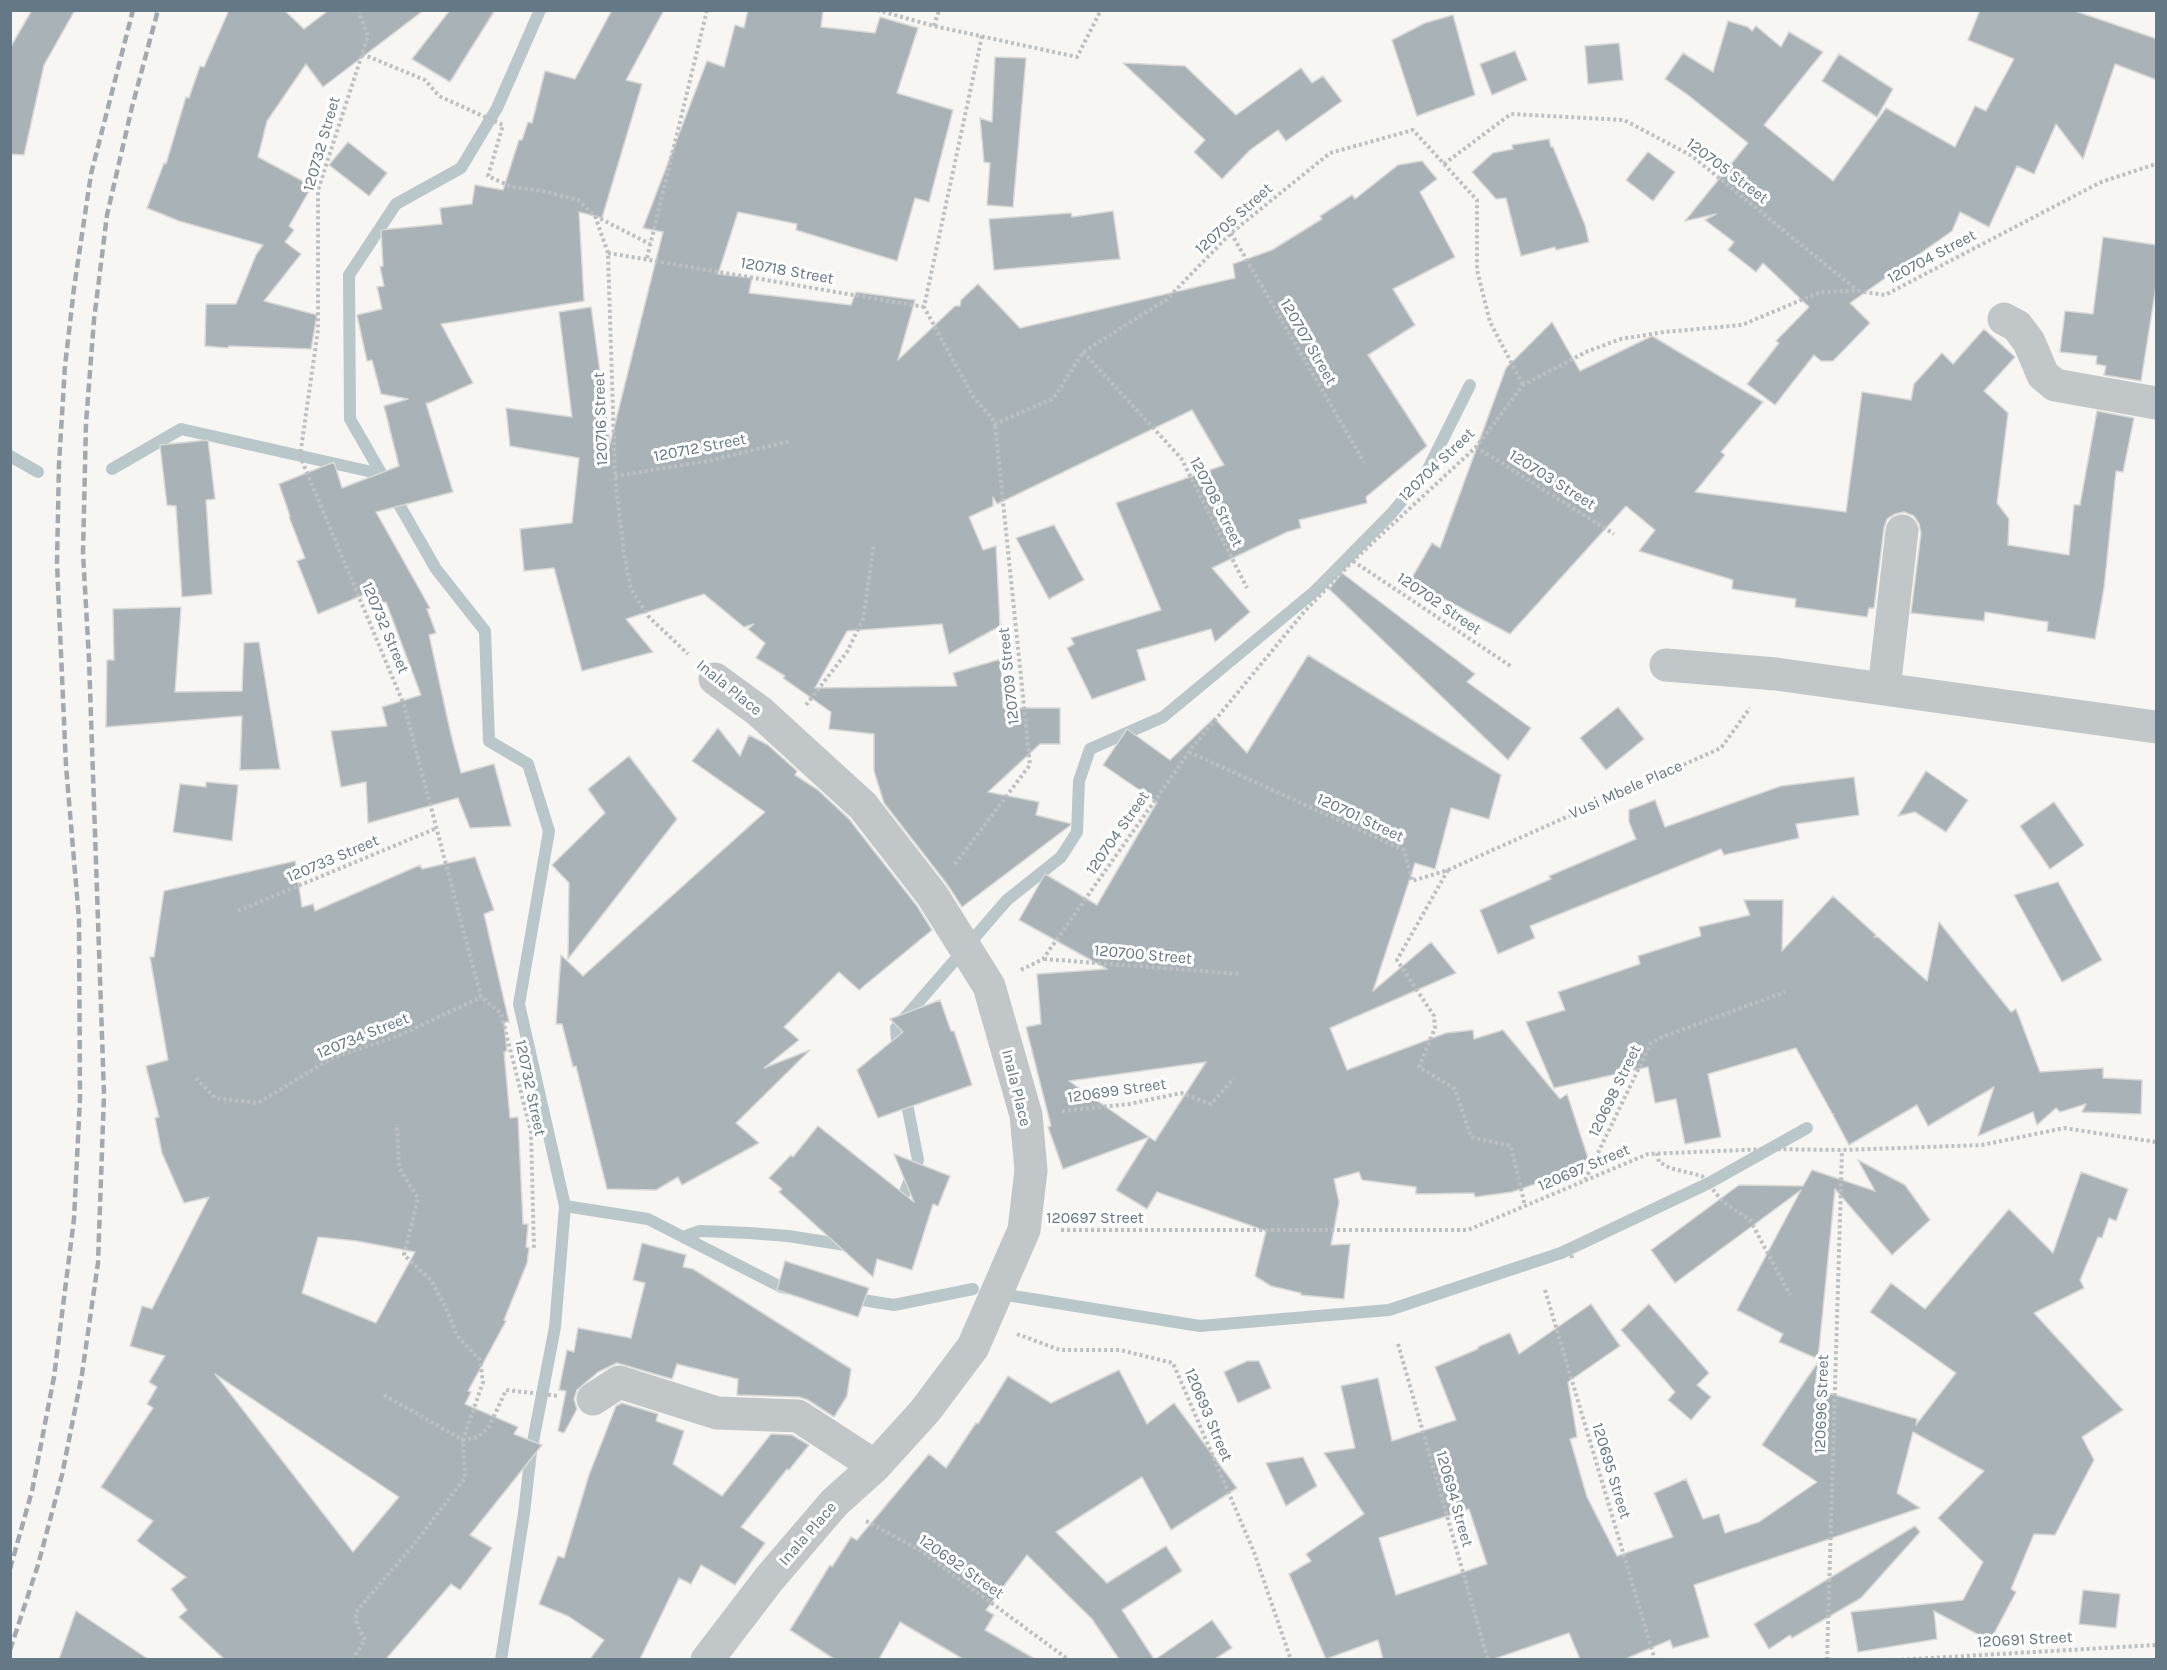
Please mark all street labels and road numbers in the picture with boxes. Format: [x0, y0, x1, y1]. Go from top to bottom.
street label: 120732 Street [299, 94, 345, 194]
street label: 120705 Street [1682, 134, 1772, 208]
street label: 120705 Street [1191, 179, 1277, 259]
street label: 120704 Street [1884, 226, 1980, 288]
street label: 120718 Street [739, 253, 835, 289]
street label: 120707 Street [1276, 296, 1340, 388]
street label: 120716 Street [590, 372, 612, 466]
street label: 120704 Street [1395, 424, 1479, 506]
street label: 120712 Street [652, 430, 748, 466]
street label: 120703 Street [1505, 446, 1599, 514]
street label: 120708 Street [1185, 454, 1247, 550]
street label: 120702 Street [1393, 569, 1485, 639]
street label: 120732 Street [357, 579, 413, 677]
street label: 120709 Street [994, 626, 1024, 726]
street label: Inala Place [692, 656, 766, 720]
street label: Vusi Mbele Place [1566, 756, 1686, 824]
street label: 120704 Street [1082, 787, 1154, 879]
street label: 120701 Street [1313, 789, 1407, 847]
street label: 120733 Street [284, 831, 382, 887]
street label: 120700 Street [1093, 941, 1193, 969]
street label: 120734 Street [314, 1009, 412, 1063]
street label: 120732 Street [510, 1038, 550, 1138]
street label: 120698 Street [1584, 1042, 1646, 1140]
street label: Inala Place [997, 1048, 1035, 1128]
street label: 120699 Street [1066, 1075, 1168, 1107]
street label: 120697 Street [1535, 1140, 1633, 1196]
street label: 120697 Street [1046, 1208, 1144, 1228]
street label: 120696 Street [1811, 1354, 1833, 1454]
street label: 120693 Street [1180, 1365, 1236, 1465]
street label: 120695 Street [1587, 1421, 1635, 1521]
street label: 120694 Street [1431, 1449, 1477, 1549]
street label: Inala Place [775, 1498, 841, 1570]
street label: 120692 Street [915, 1531, 1007, 1603]
street label: 120691 Street [1977, 1628, 2073, 1652]

